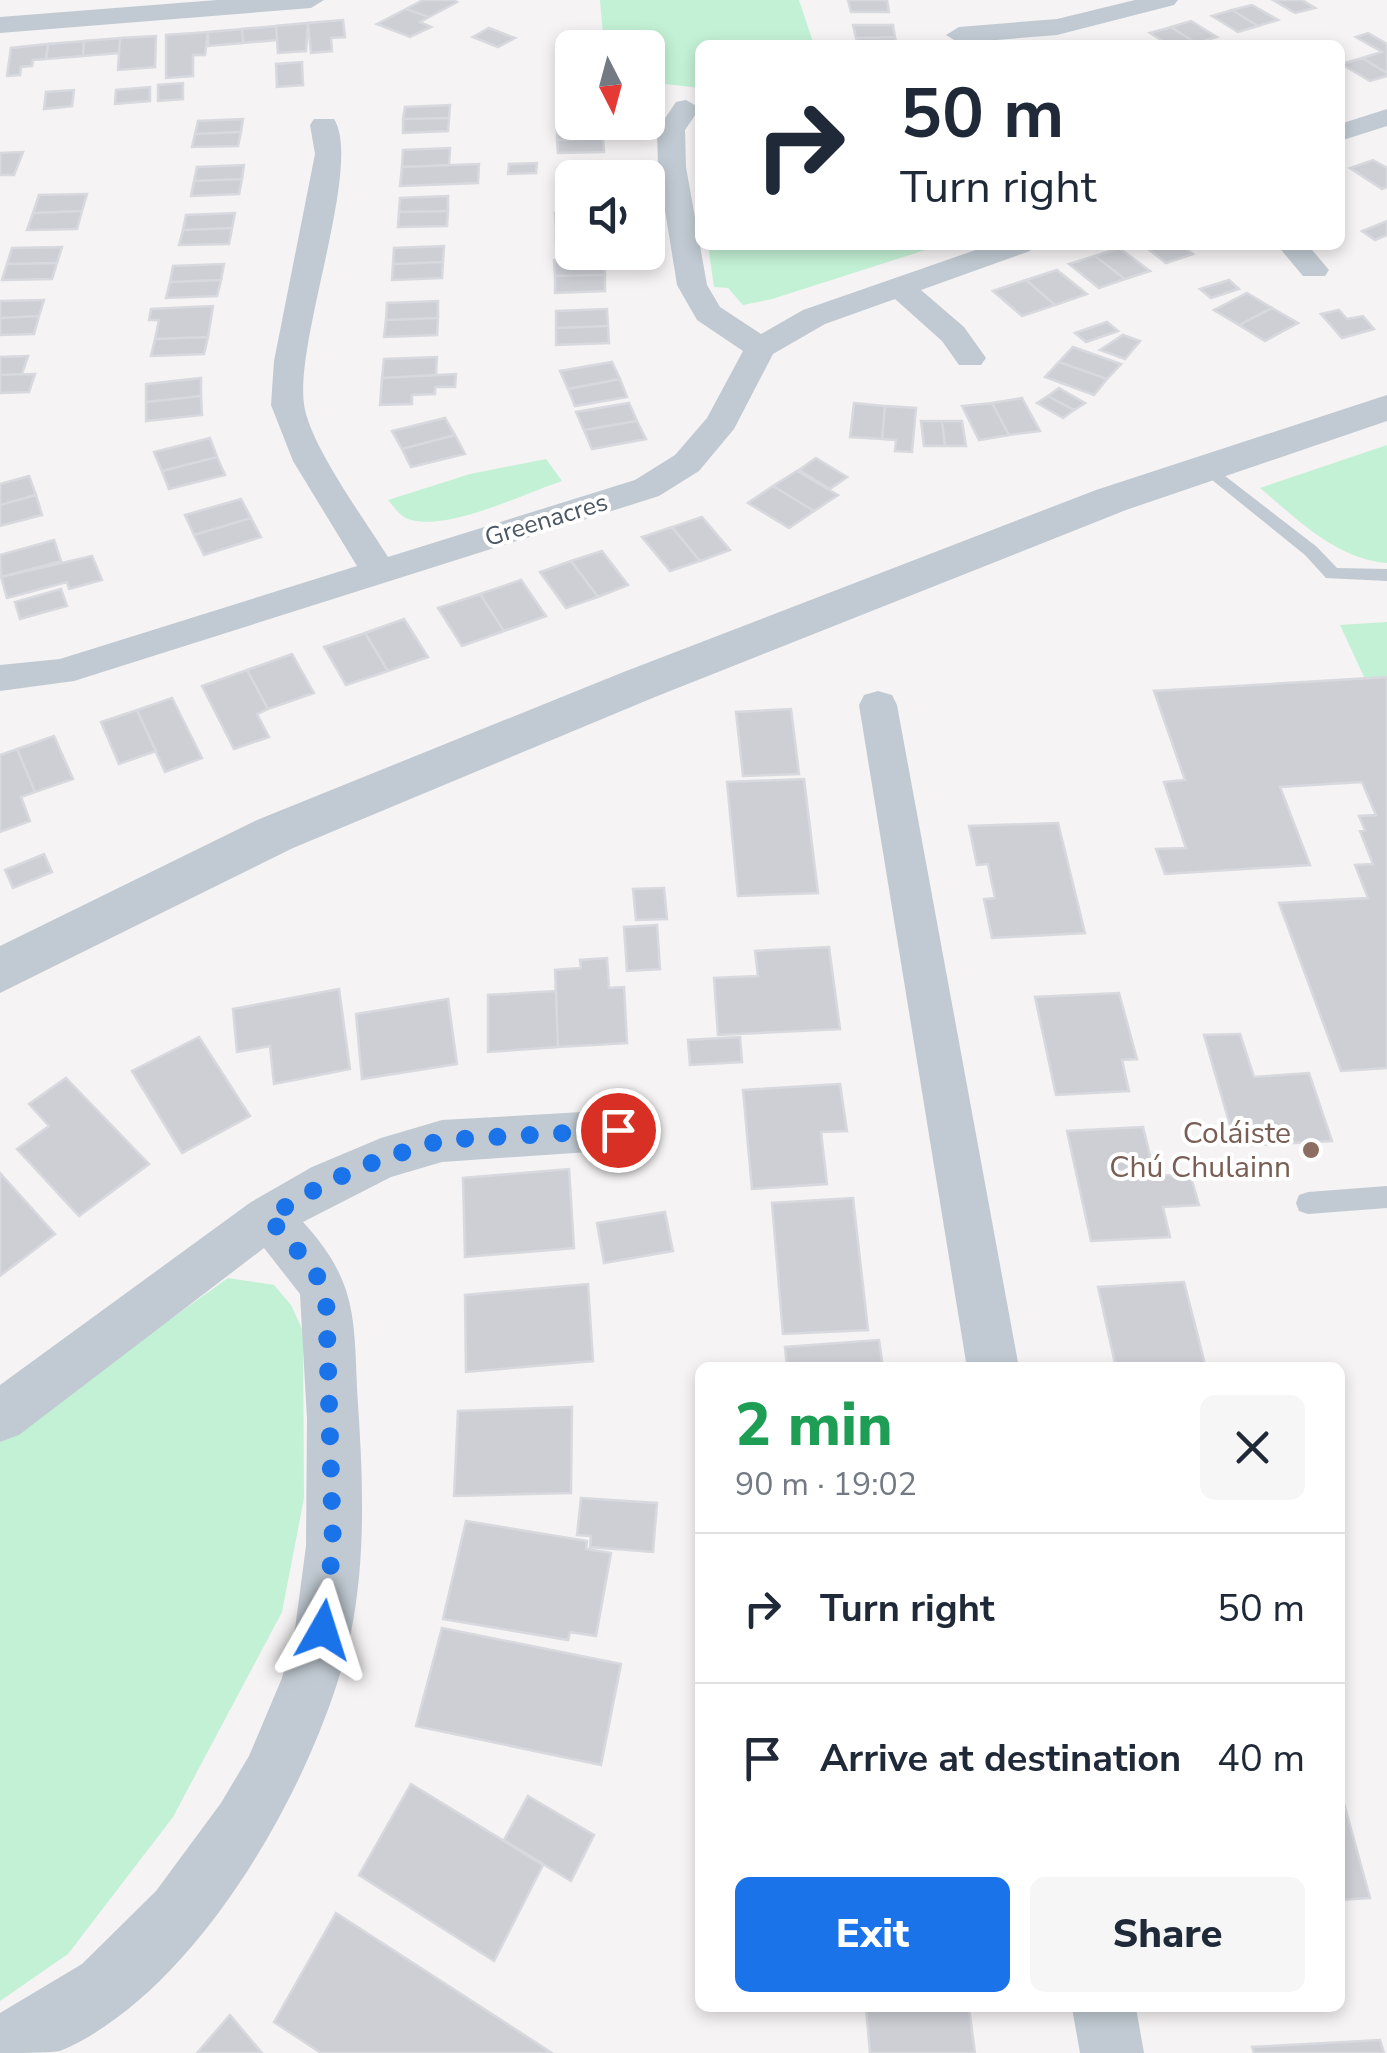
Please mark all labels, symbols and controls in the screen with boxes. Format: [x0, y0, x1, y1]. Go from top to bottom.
north arrow [555, 30, 665, 140]
map controls [555, 30, 665, 270]
text: 50 m [900, 66, 1064, 162]
icon: right [735, 80, 865, 210]
text: Turn right [900, 157, 1097, 218]
button: sound [555, 160, 665, 270]
street label: Greenacres [481, 485, 612, 555]
pin [576, 1088, 661, 1173]
icon: arrive [591, 1103, 646, 1158]
place label: Coláiste Chú Chulainn [1109, 1113, 1291, 1188]
marker: Coláiste Chú Chulainn [1300, 1139, 1322, 1161]
text: 2 min [735, 1384, 893, 1466]
button: close [1200, 1395, 1305, 1500]
text: 90 m · 19:02 [735, 1463, 917, 1506]
position arrow [271, 1578, 375, 1682]
icon: right [735, 1581, 790, 1636]
text: Turn right [820, 1583, 995, 1634]
text: 50 m [1217, 1583, 1305, 1634]
icon: arrive [735, 1731, 790, 1786]
text: Arrive at destination [820, 1733, 1181, 1784]
text: 40 m [1217, 1733, 1305, 1784]
button: Exit [735, 1877, 1010, 1992]
button: Share [1030, 1877, 1305, 1992]

